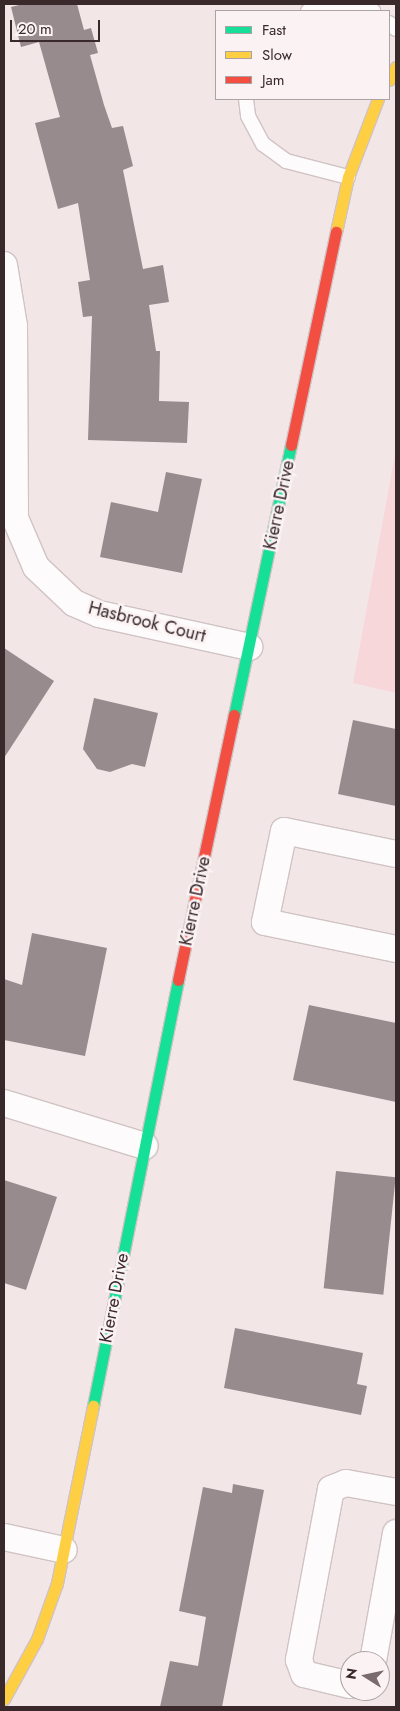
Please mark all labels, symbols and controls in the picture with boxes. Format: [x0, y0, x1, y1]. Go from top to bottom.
scale bar [12, 10, 102, 42]
legend [215, 10, 390, 100]
text: 20 m [18, 18, 52, 40]
text: Fast [262, 19, 286, 41]
text: Slow [262, 44, 292, 66]
text: Jam [262, 69, 285, 91]
street label: Kierre Drive [259, 458, 299, 552]
street label: Hasbrook Court [86, 597, 208, 647]
street label: Kierre Drive [175, 854, 215, 948]
street label: Kierre Drive [95, 1251, 133, 1345]
north arrow [340, 1651, 390, 1701]
text: N [340, 1666, 362, 1681]

